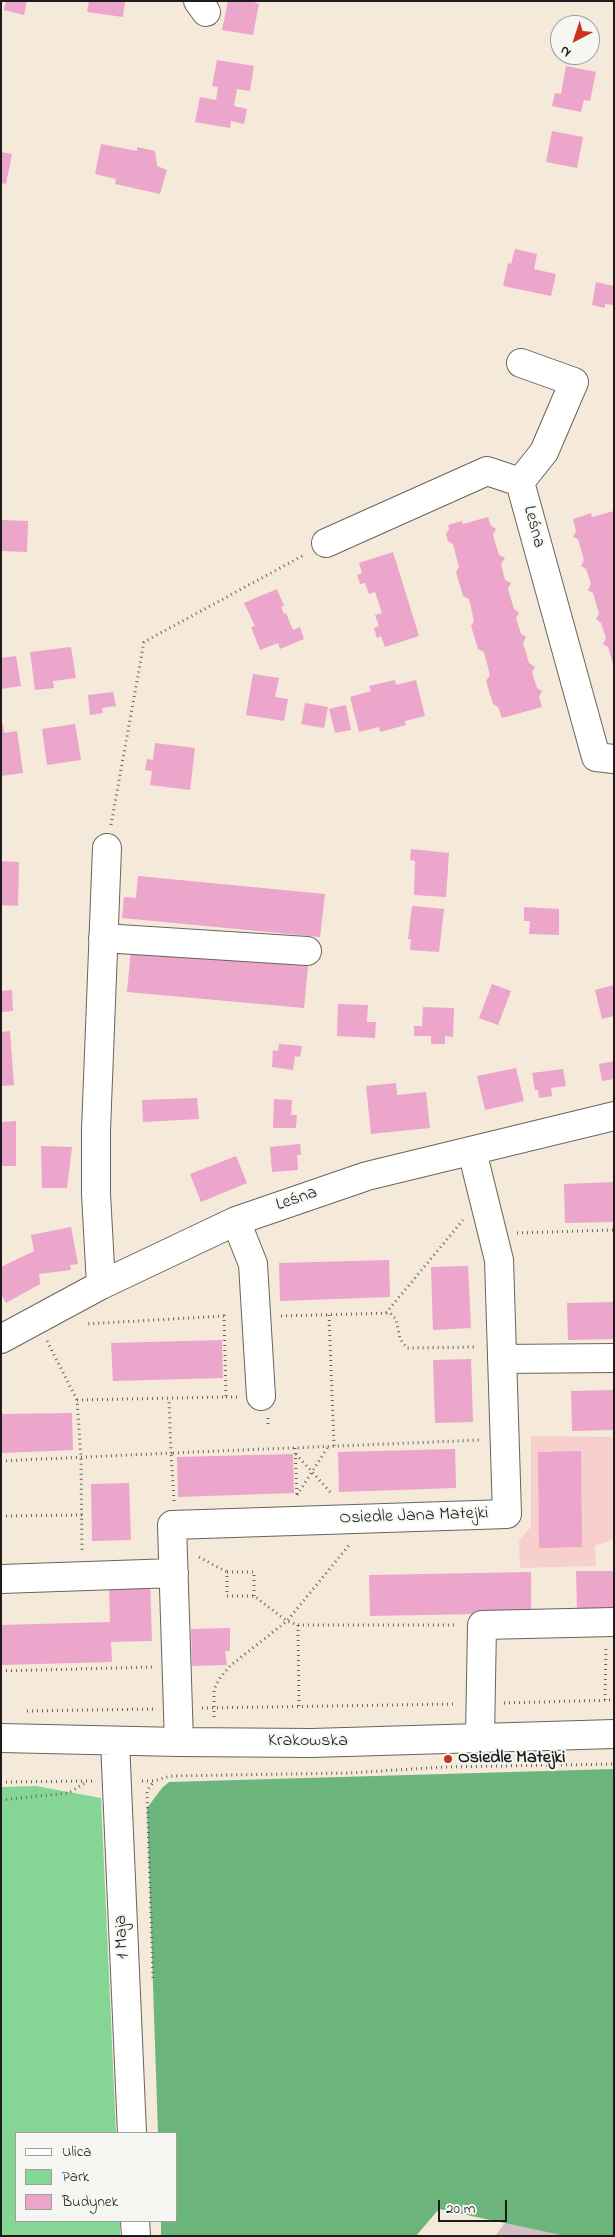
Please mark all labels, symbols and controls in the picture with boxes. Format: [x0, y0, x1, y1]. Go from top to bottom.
north arrow [550, 15, 600, 65]
text: N [555, 40, 576, 62]
street label: Leśna [517, 504, 549, 550]
street label: Leśna [273, 1183, 321, 1217]
street label: Osiedle Jana Matejki [339, 1504, 489, 1530]
street label: Krakowska [268, 1731, 348, 1753]
place label: Osiedle Matejki [458, 1748, 565, 1770]
marker: Osiedle Matejki [442, 1753, 454, 1765]
street label: 1 Maja [111, 1914, 135, 1960]
legend [15, 2132, 178, 2222]
text: Ulica [62, 2141, 91, 2163]
text: Park [62, 2166, 89, 2188]
scale bar [440, 2190, 509, 2222]
text: Budynek [62, 2191, 118, 2213]
text: 20 m [446, 2198, 475, 2220]

